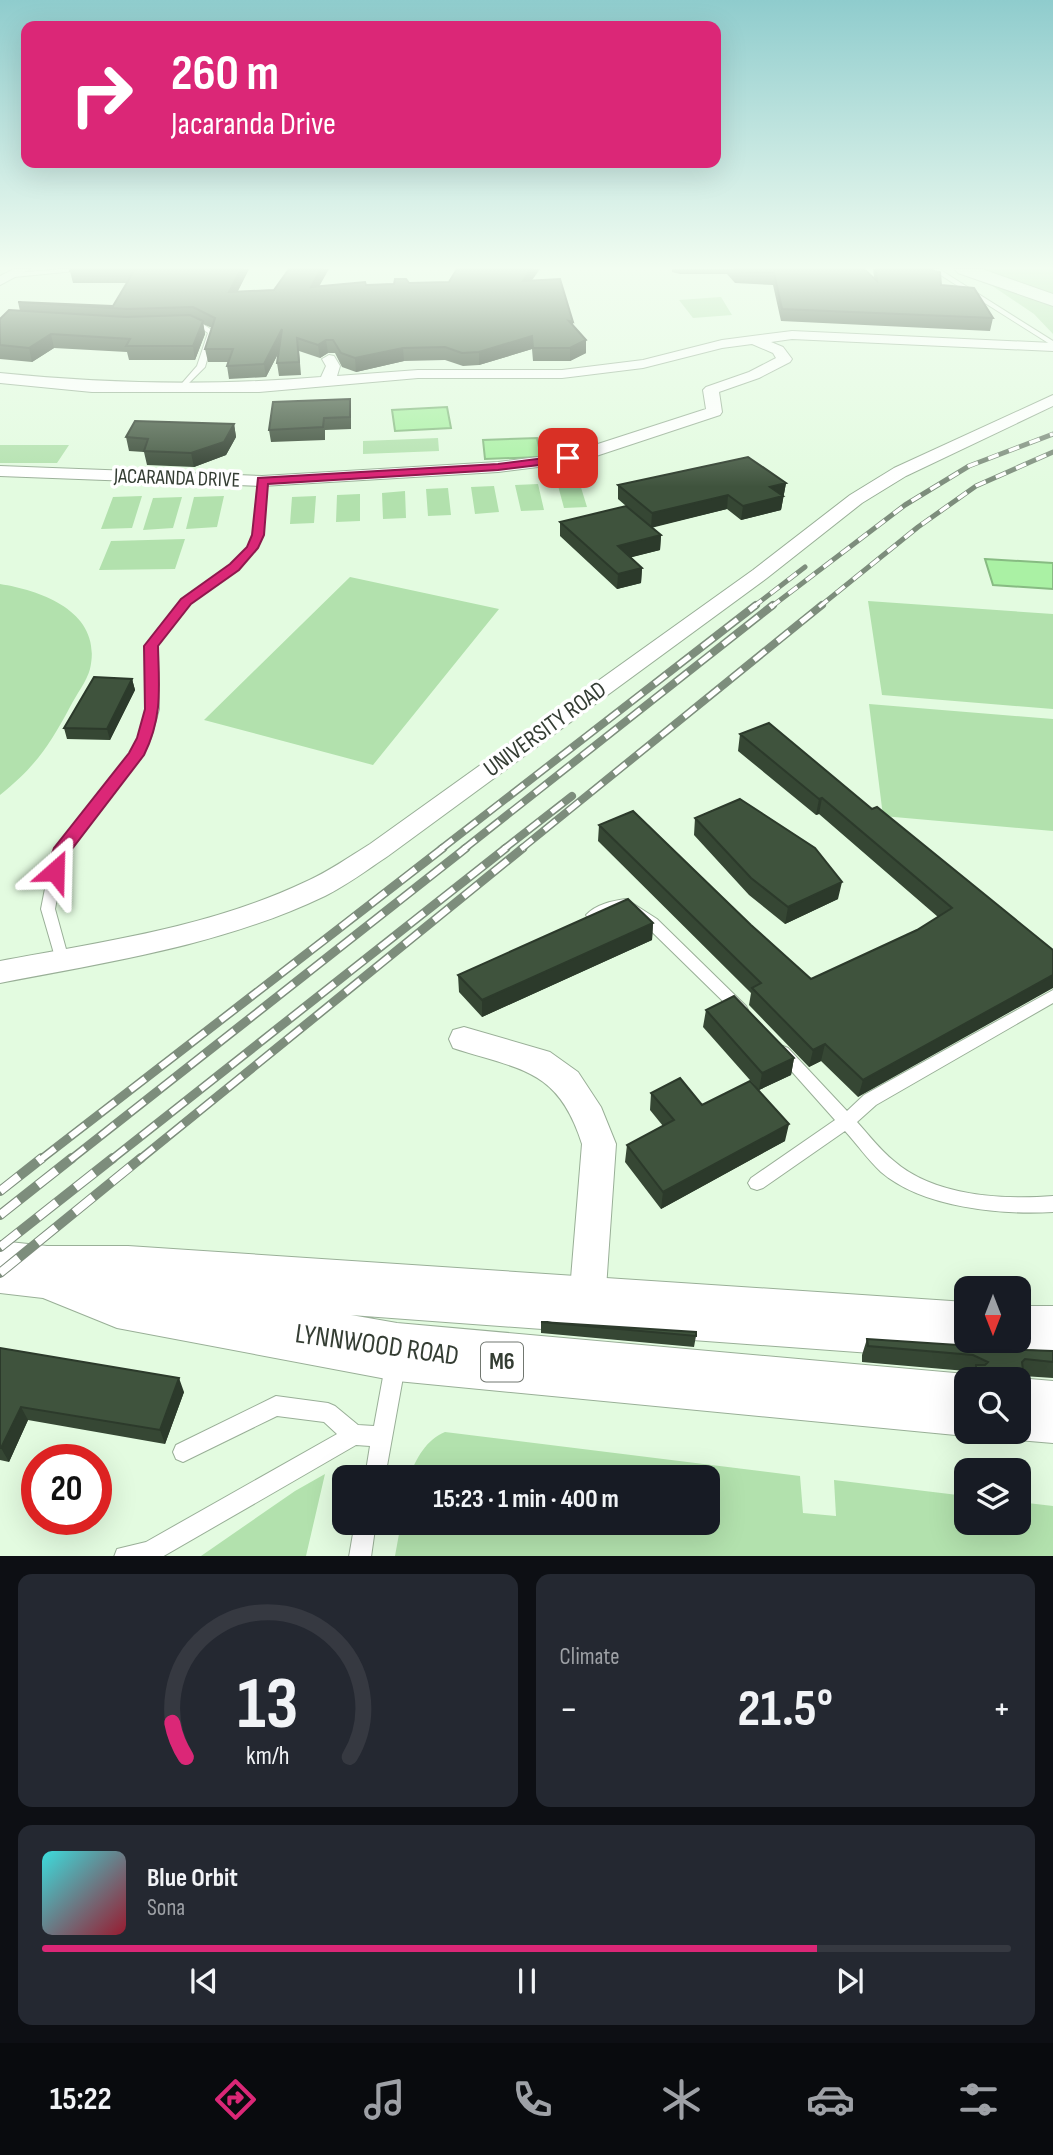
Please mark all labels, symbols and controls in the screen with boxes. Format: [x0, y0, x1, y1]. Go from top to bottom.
text: 260 m [171, 45, 279, 104]
icon: right [56, 49, 147, 140]
text: Jacaranda Drive [171, 105, 336, 144]
pin [538, 428, 598, 488]
icon: arrive [549, 439, 587, 477]
street label: JACARANDA DRIVE [112, 463, 241, 493]
street label: UNIVERSITY ROAD [478, 675, 612, 783]
position arrow [18, 834, 92, 908]
north arrow [954, 1276, 1031, 1353]
map controls [954, 1276, 1031, 1535]
street label: LYNNWOOD ROAD [293, 1317, 461, 1373]
road number: M6 [481, 1343, 523, 1382]
button: search [954, 1367, 1031, 1444]
speed limit sign: 20 [21, 1444, 112, 1535]
button: layers [954, 1458, 1031, 1535]
text: 15:23 · 1 min · 400 m [433, 1484, 619, 1515]
text: Climate [560, 1643, 619, 1671]
text: 13 [237, 1661, 298, 1749]
text: 21.5° [738, 1678, 833, 1741]
text: − [560, 1687, 578, 1732]
text: + [992, 1687, 1011, 1732]
text: km/h [246, 1740, 289, 1771]
text: Blue Orbit [147, 1863, 238, 1894]
text: Sona [147, 1894, 185, 1922]
icon: previous [185, 1962, 223, 2000]
icon: pause [508, 1962, 546, 2000]
icon: next [831, 1962, 869, 2000]
icon: directions [211, 2075, 260, 2124]
icon: music [360, 2075, 409, 2124]
icon: phone [508, 2075, 557, 2124]
icon: climate [657, 2075, 706, 2124]
icon: car [806, 2075, 855, 2124]
icon: filters [954, 2075, 1003, 2124]
text: 15:22 [50, 2080, 112, 2119]

